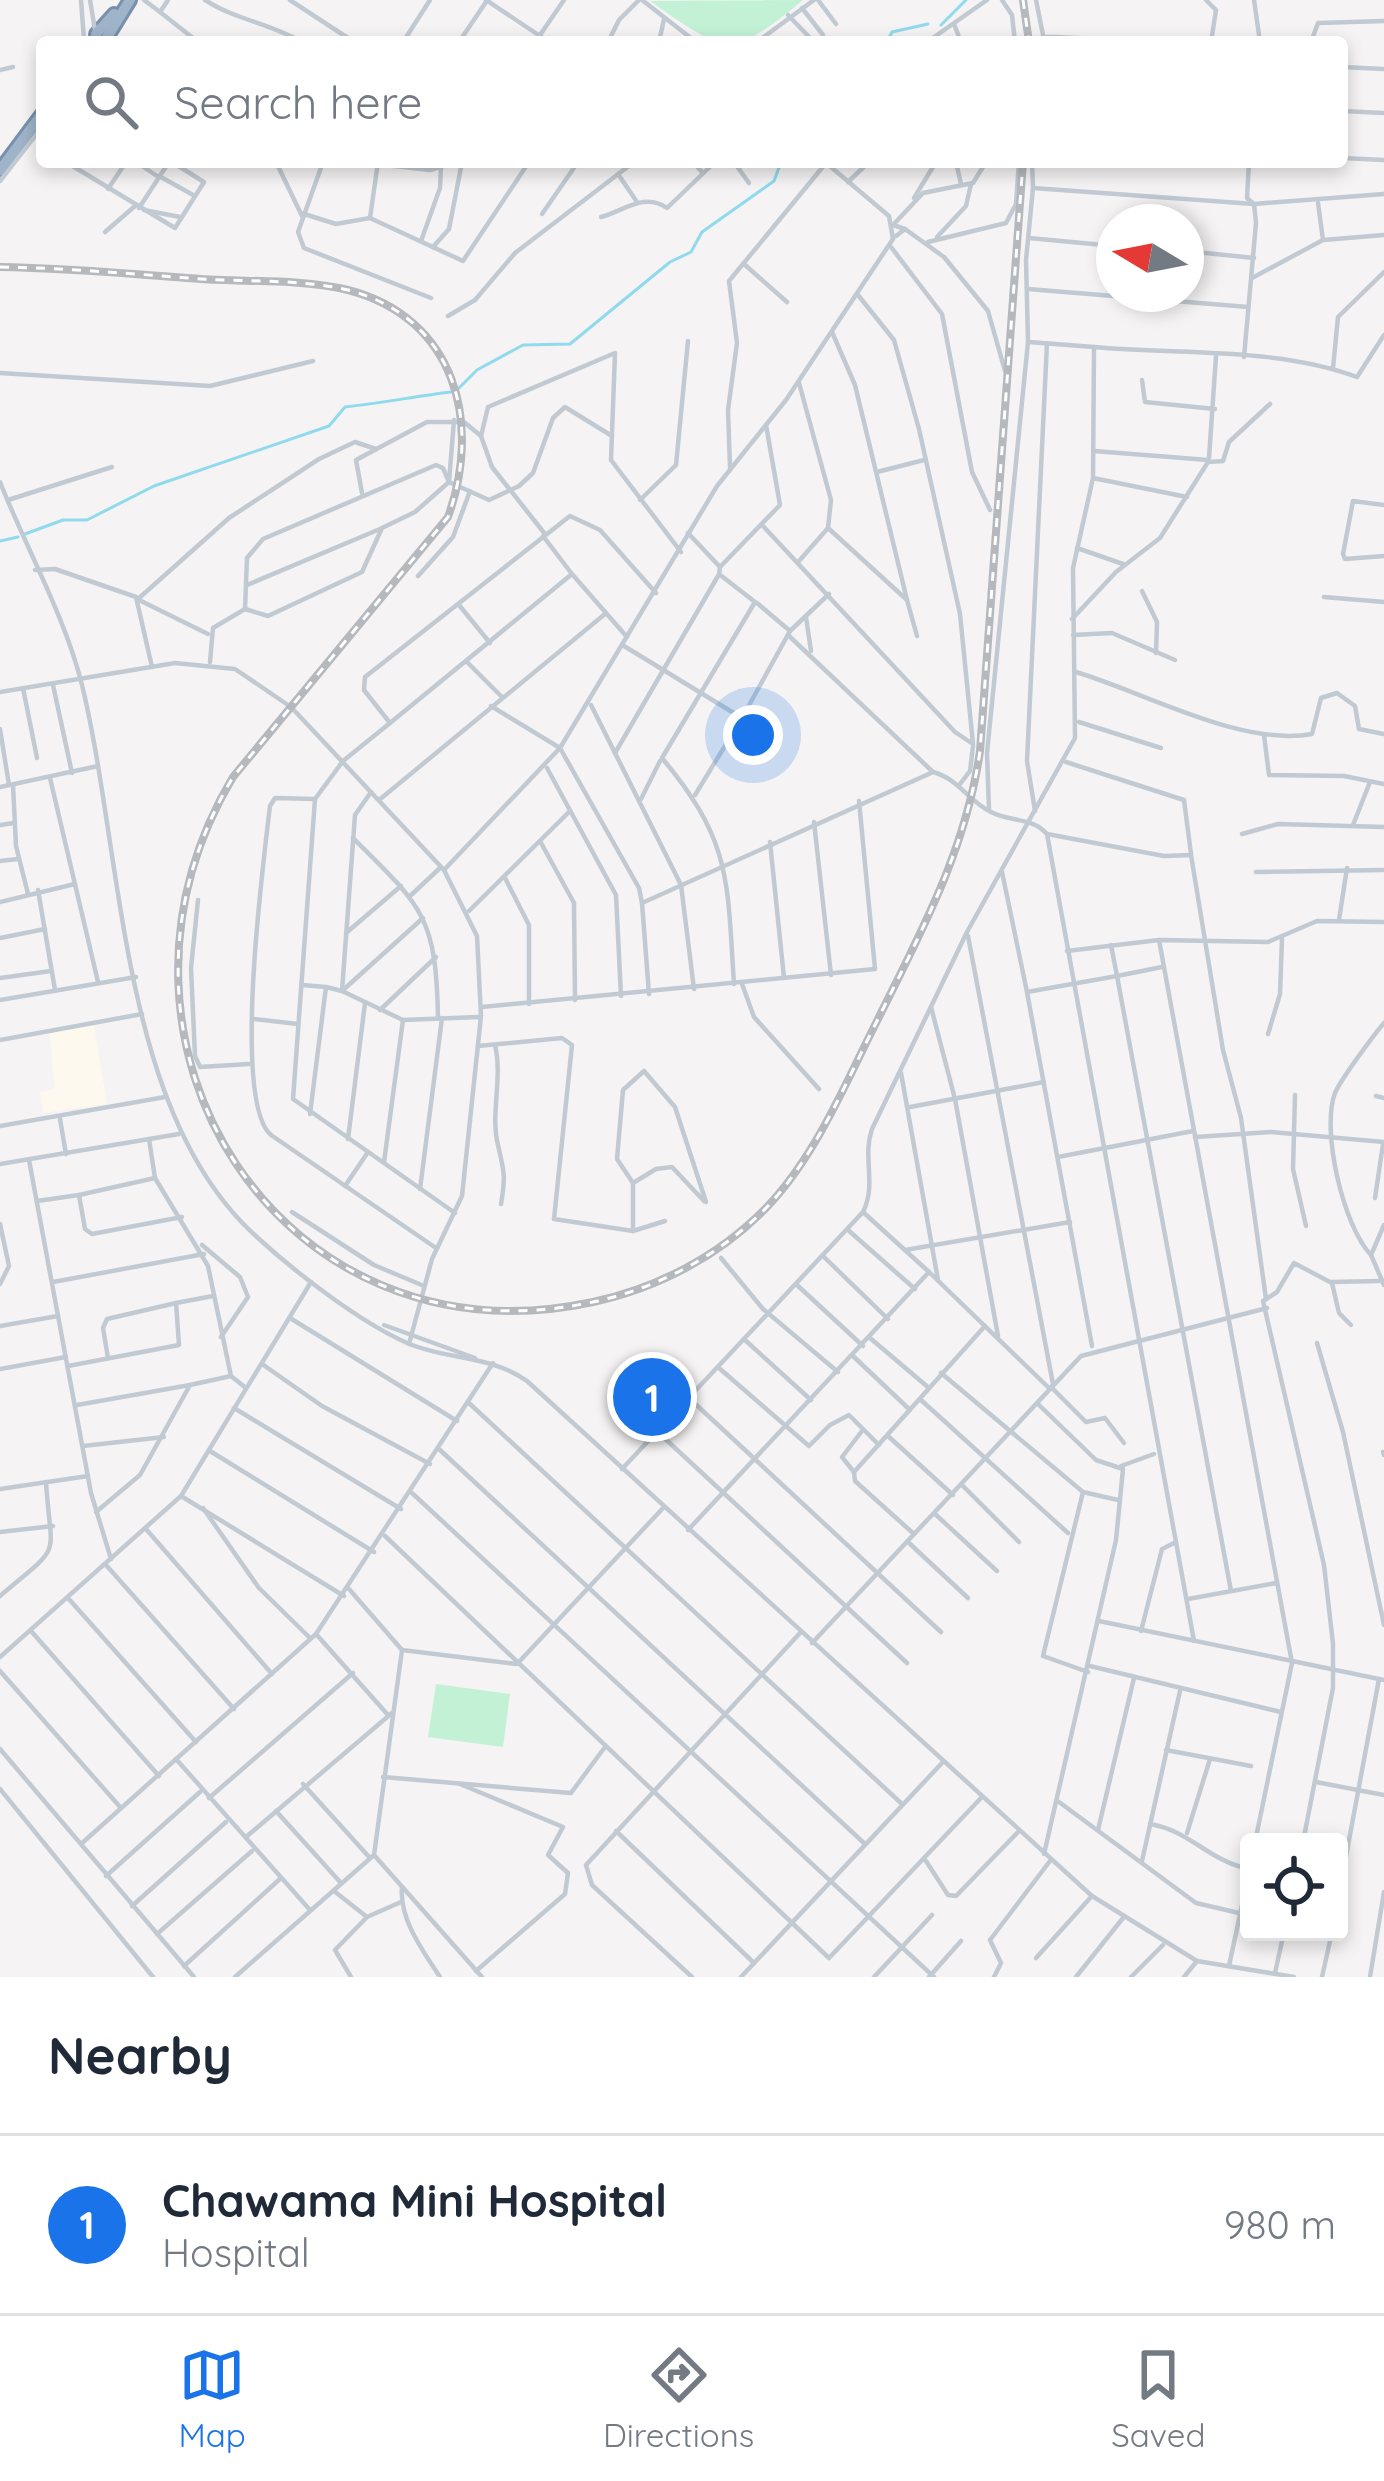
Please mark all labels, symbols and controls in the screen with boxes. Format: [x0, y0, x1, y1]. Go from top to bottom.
search box [36, 36, 1348, 168]
icon: search [78, 69, 144, 135]
text: Search here [174, 74, 422, 130]
north arrow [1096, 204, 1204, 312]
your location [723, 705, 783, 765]
pin: 1 [613, 1352, 691, 1442]
map controls [1240, 1833, 1348, 1941]
button: locate [1240, 1833, 1348, 1941]
text: Nearby [48, 2023, 232, 2087]
text: Chawama Mini Hospital [162, 2172, 667, 2228]
text: 1 [79, 2200, 95, 2249]
text: 980 m [1224, 2200, 1336, 2249]
text: Hospital [162, 2228, 310, 2277]
tab: Map [179, 2342, 246, 2455]
tab: Directions [603, 2342, 754, 2455]
tab: Saved [1111, 2342, 1205, 2455]

